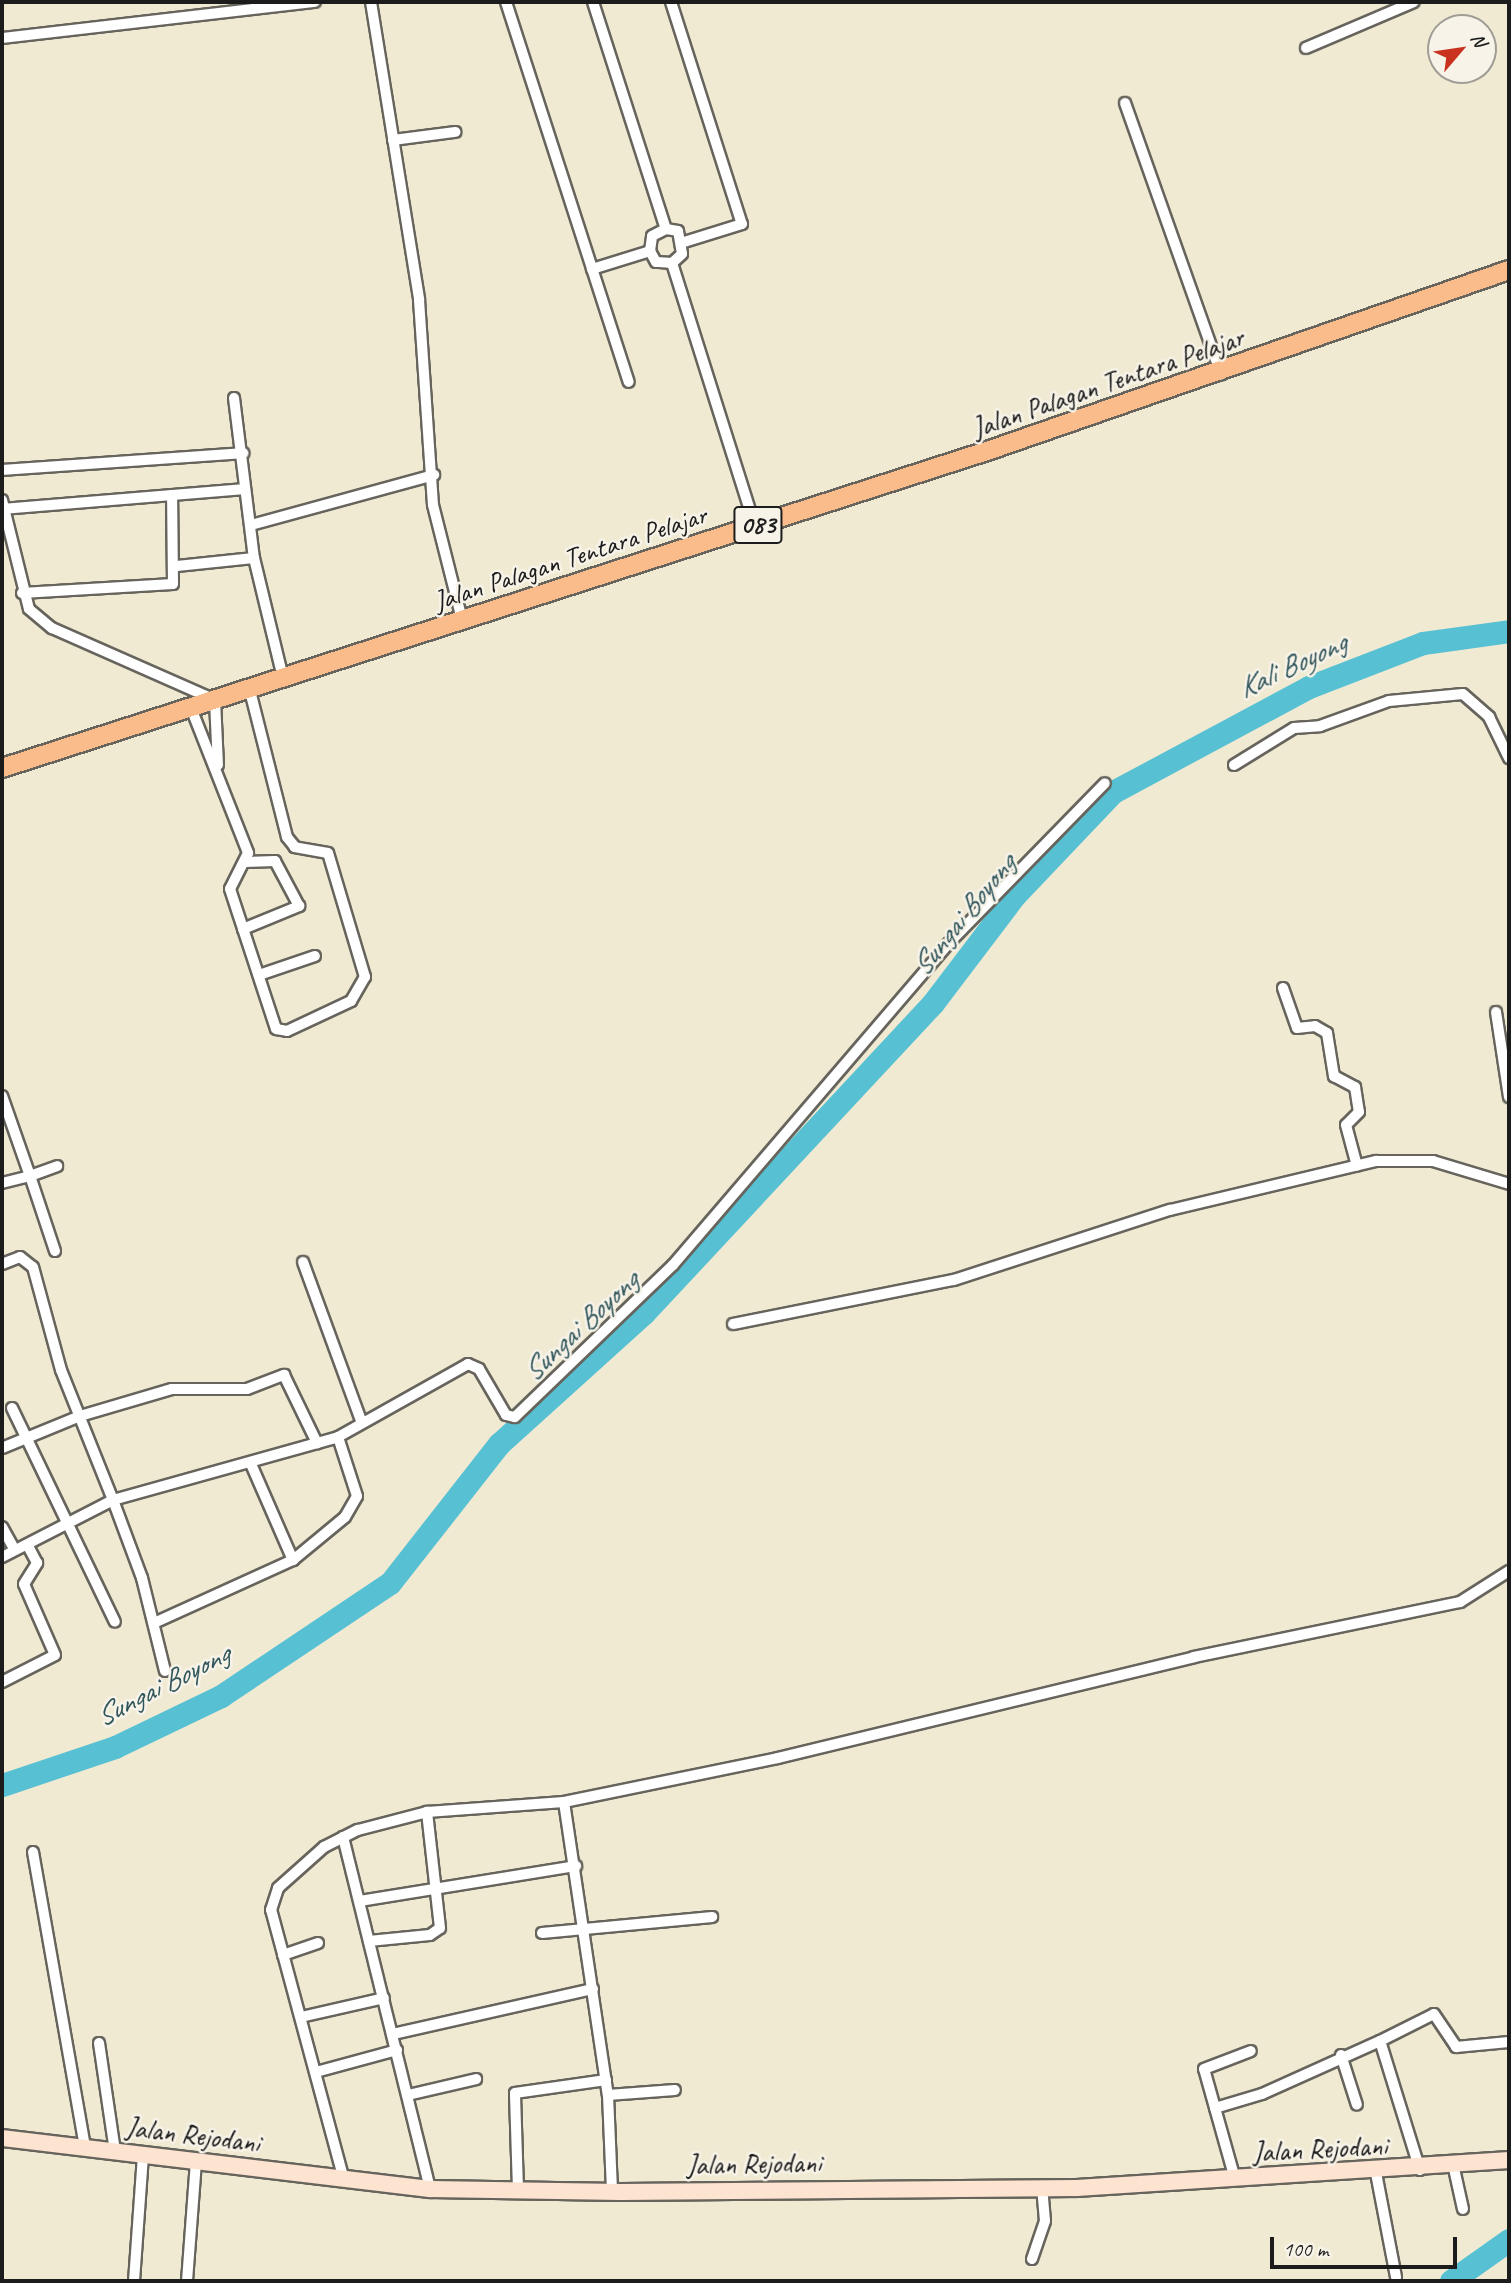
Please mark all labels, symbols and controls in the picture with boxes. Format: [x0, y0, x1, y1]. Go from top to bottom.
north arrow [1427, 14, 1497, 84]
text: N [1465, 29, 1492, 51]
street label: Jalan Palagan Tentara Pelajar [969, 321, 1247, 445]
street label: Jalan Palagan Tentara Pelajar [430, 498, 710, 618]
road number: 083 [732, 503, 784, 548]
water label: Kali Boyong [1232, 624, 1352, 706]
water label: Sungai Boyong [903, 847, 1023, 983]
water label: Sungai Boyong [515, 1263, 645, 1389]
water label: Sungai Boyong [89, 1636, 235, 1734]
street label: Jalan Rejodani [124, 2110, 262, 2160]
street label: Jalan Rejodani [1251, 2129, 1389, 2169]
street label: Jalan Rejodani [686, 2146, 822, 2182]
scale bar [1273, 2224, 1460, 2268]
text: 100 m [1283, 2236, 1328, 2262]

